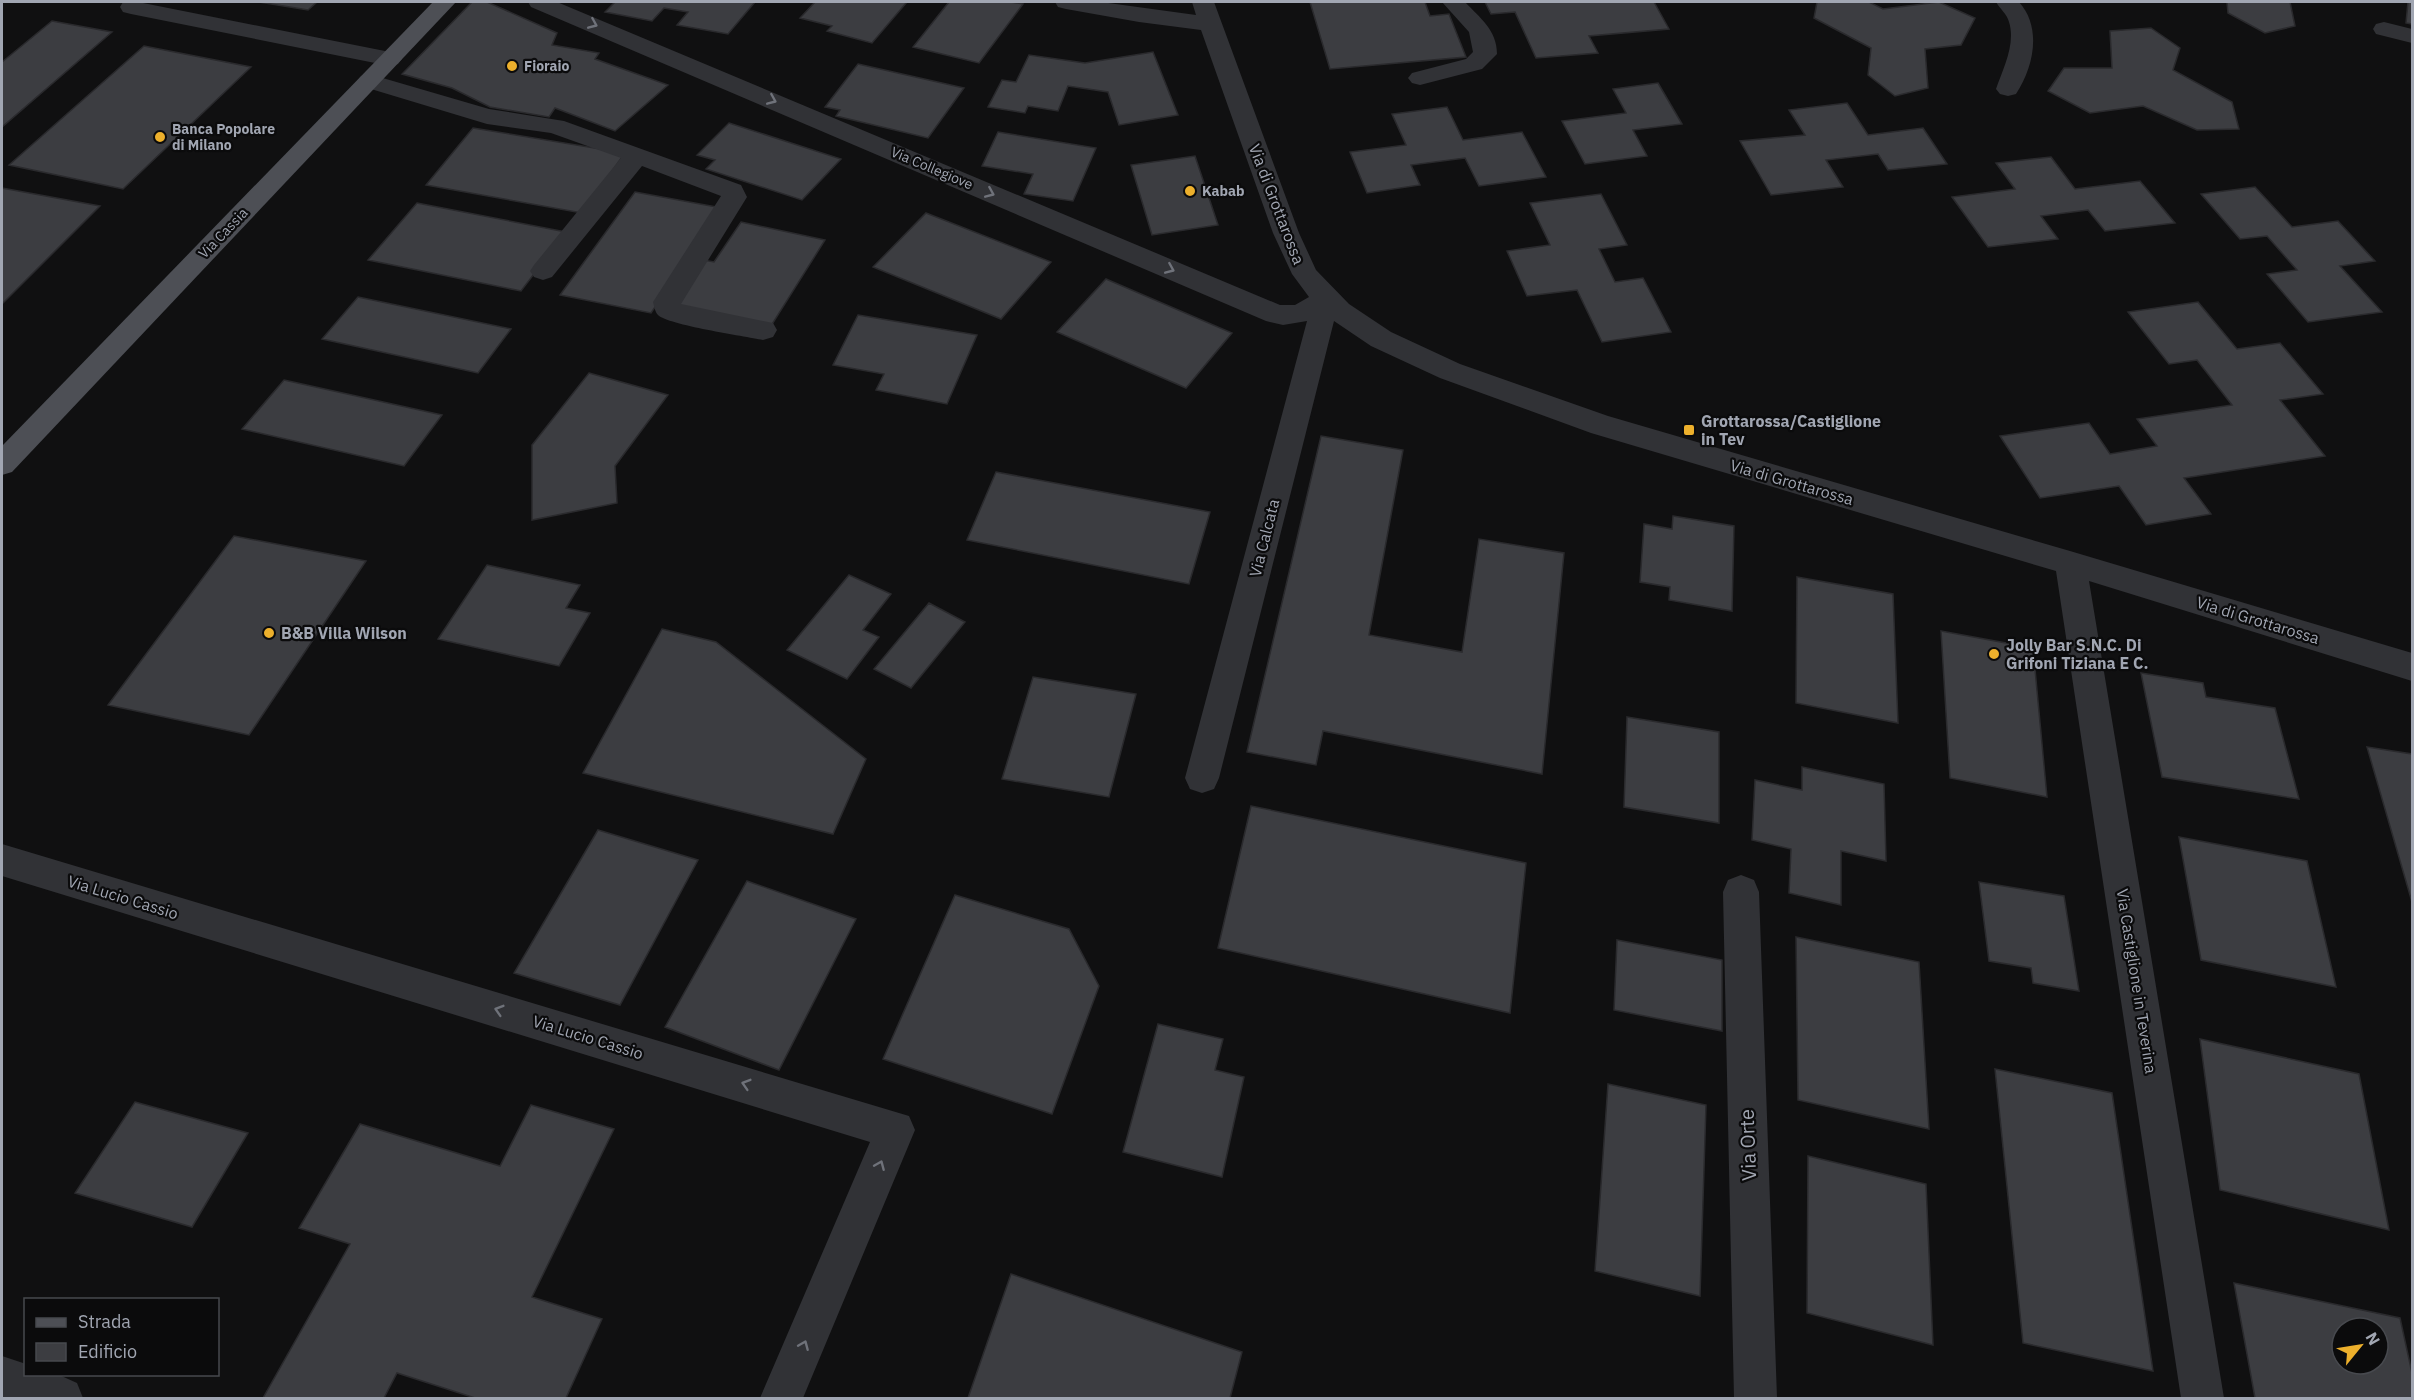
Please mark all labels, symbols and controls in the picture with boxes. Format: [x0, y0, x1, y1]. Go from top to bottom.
one-way arrow [586, 17, 597, 29]
place label: Fioraio [524, 57, 570, 75]
marker: Fioraio [505, 59, 519, 73]
one-way arrow [766, 93, 777, 105]
place label: Banca Popolare di Milano [172, 120, 275, 154]
marker: Banca Popolare di Milano [153, 130, 167, 144]
street label: Via di Grottarossa [1245, 141, 1309, 267]
street label: Via Collegiove [888, 143, 976, 194]
place label: Kabab [1202, 182, 1245, 200]
marker: Kabab [1183, 184, 1197, 198]
one-way arrow [984, 186, 995, 198]
street label: Via Cassia [194, 204, 252, 262]
one-way arrow [1164, 262, 1175, 274]
place label: Grottarossa/Castiglione in Tev [1701, 411, 1881, 449]
marker: Grottarossa/Castiglione in Tev [1682, 423, 1696, 437]
street label: Via di Grottarossa [1728, 455, 1856, 509]
street label: Via Calcata [1245, 497, 1283, 579]
street label: Via di Grottarossa [2194, 592, 2322, 648]
place label: B&B Villa Wilson [281, 623, 407, 643]
marker: B&B Villa Wilson [262, 626, 276, 640]
place label: Jolly Bar S.N.C. Di Grifoni Tiziana E C. [2006, 635, 2148, 673]
marker: Jolly Bar S.N.C. Di Grifoni Tiziana E C. [1987, 647, 2001, 661]
street label: Via Lucio Cassio [65, 871, 181, 923]
street label: Via Castiglione in Teverina [2113, 887, 2162, 1075]
one-way arrow [494, 1005, 505, 1017]
street label: Via Lucio Cassio [530, 1011, 646, 1063]
one-way arrow [741, 1079, 752, 1091]
street label: Via Orte [1733, 1109, 1762, 1182]
one-way arrow [873, 1160, 885, 1171]
legend [24, 1298, 219, 1376]
text: Strada [78, 1310, 131, 1333]
north arrow [2330, 1316, 2390, 1376]
text: N [2361, 1328, 2385, 1349]
text: Edificio [78, 1340, 137, 1363]
one-way arrow [797, 1340, 809, 1351]

